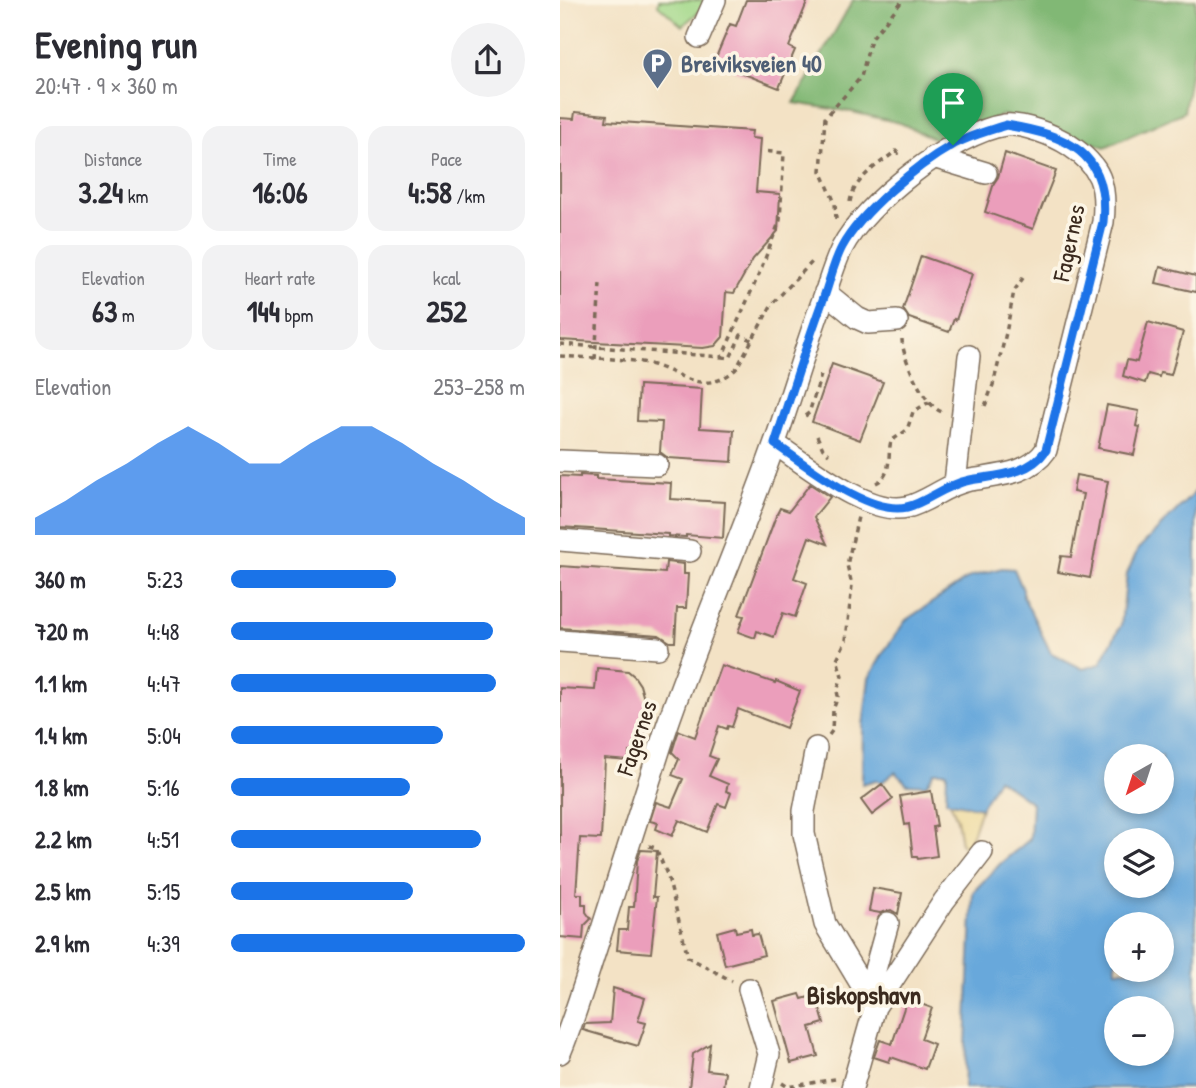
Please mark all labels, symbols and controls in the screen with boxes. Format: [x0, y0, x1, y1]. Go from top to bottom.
text: Evening run [35, 18, 198, 70]
button: share [451, 23, 525, 97]
parking icon: Breiviksveien 40 [641, 47, 675, 91]
place label: Breiviksveien 40 [681, 47, 822, 79]
text: 20:47 · 9 × 360 m [35, 70, 178, 101]
pin [923, 73, 983, 145]
icon: arrive [934, 84, 972, 122]
text: Distance [84, 146, 142, 172]
text: Time [263, 146, 297, 172]
text: Pace [431, 146, 462, 172]
text: 3.24 [78, 172, 123, 212]
text: 16:06 [252, 172, 308, 212]
text: 4:58 [408, 172, 452, 212]
text: km [123, 183, 149, 209]
text: /km [452, 183, 485, 209]
street label: Fagernes [1044, 202, 1092, 285]
text: Elevation [82, 265, 145, 291]
text: Heart rate [245, 265, 315, 291]
text: kcal [433, 265, 461, 291]
text: 63 [92, 291, 117, 331]
text: 144 [247, 291, 280, 331]
text: 252 [426, 291, 467, 331]
text: m [117, 302, 135, 328]
text: bpm [280, 302, 313, 328]
text: Elevation [35, 371, 111, 402]
text: 253–258 m [433, 371, 525, 402]
text: 360 m [35, 564, 86, 595]
text: 5:23 [147, 564, 183, 595]
text: 720 m [35, 616, 88, 647]
text: 4:48 [147, 616, 180, 647]
text: 1.1 km [35, 668, 87, 699]
text: 4:47 [147, 668, 181, 699]
street label: Fagernes [608, 696, 664, 780]
text: 1.4 km [35, 720, 87, 751]
text: 5:04 [147, 720, 181, 751]
north arrow [1104, 744, 1174, 814]
map controls [1104, 744, 1174, 1066]
text: 1.8 km [35, 772, 89, 803]
text: 5:16 [147, 772, 180, 803]
text: 2.2 km [35, 824, 92, 855]
text: 4:51 [147, 824, 179, 855]
button: layers [1104, 828, 1174, 898]
text: 2.5 km [35, 876, 91, 907]
text: 5:15 [147, 876, 180, 907]
button: + [1104, 912, 1174, 982]
text: 2.9 km [35, 928, 90, 959]
text: 4:39 [147, 928, 180, 959]
district label: Biskopshavn [807, 977, 921, 1013]
button: − [1104, 996, 1174, 1066]

